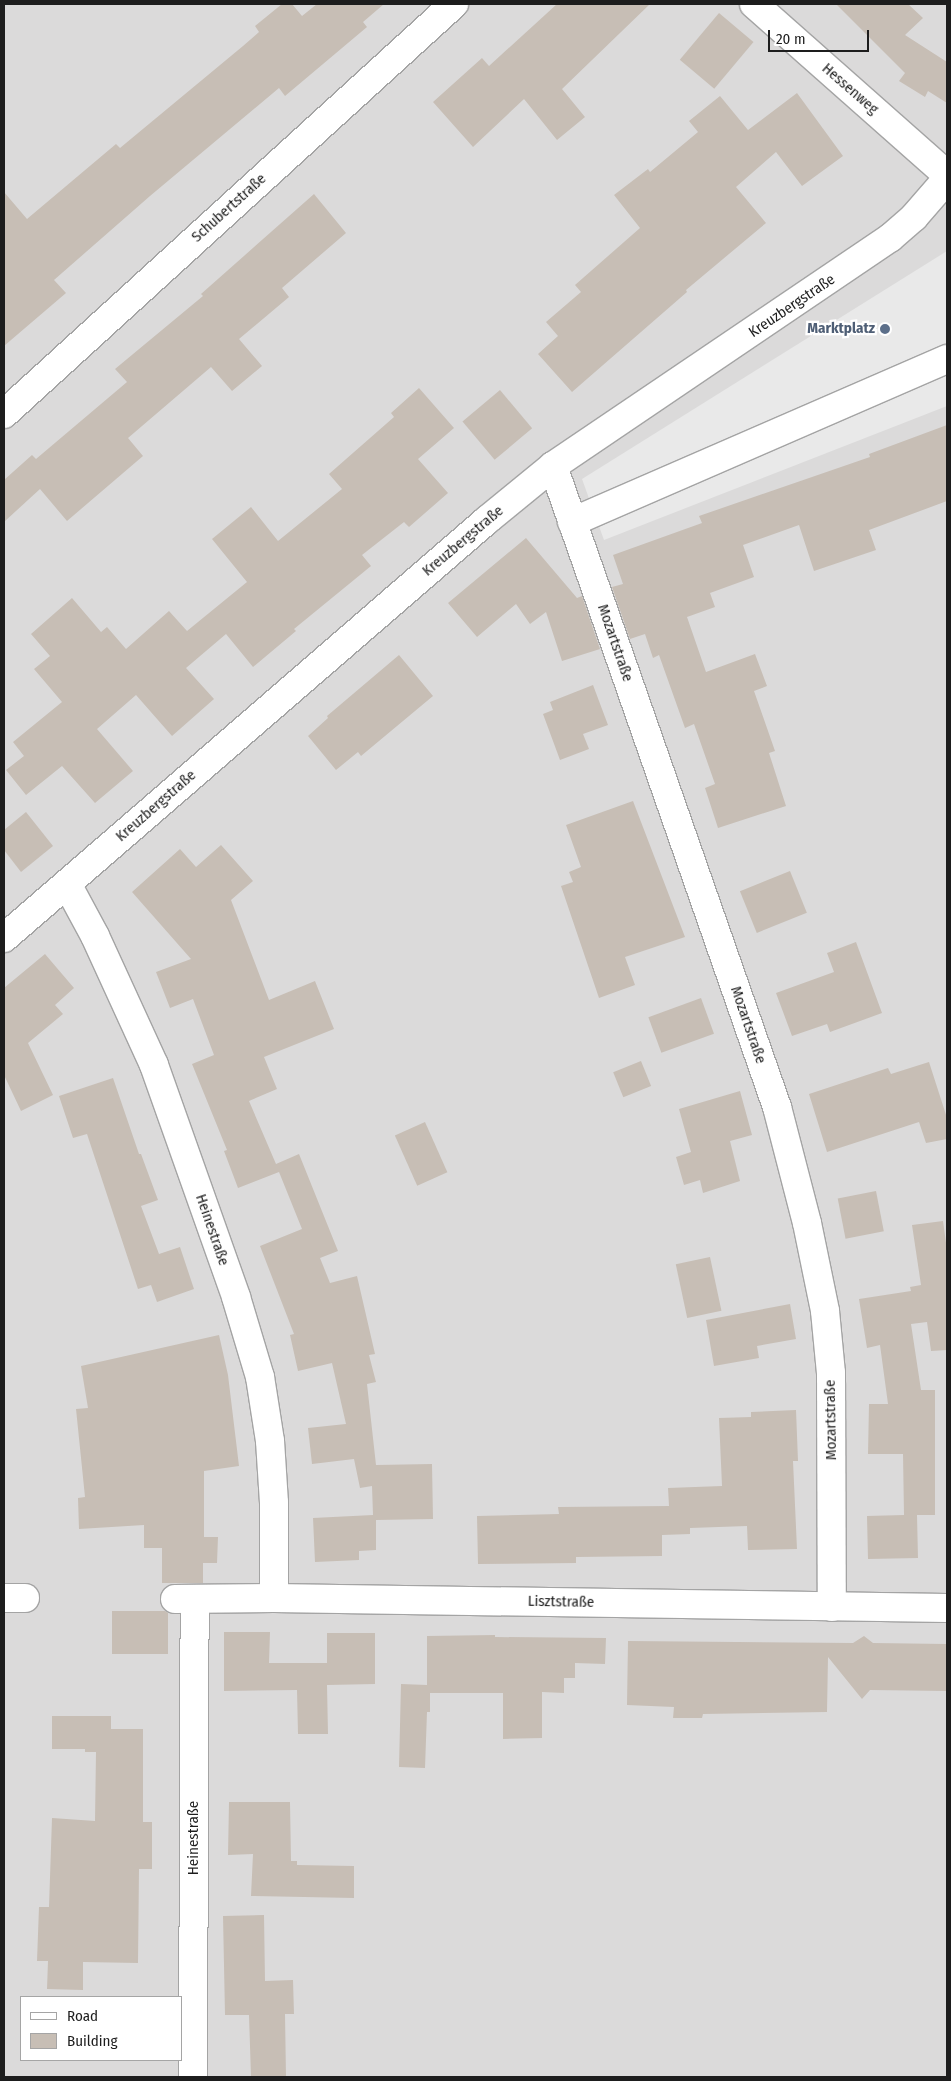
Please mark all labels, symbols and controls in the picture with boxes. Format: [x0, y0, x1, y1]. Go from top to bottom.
scale bar [771, 20, 872, 52]
text: 20 m [776, 30, 806, 48]
street label: Hessenweg [818, 60, 882, 118]
street label: Schubertstraße [188, 170, 270, 246]
street label: Kreuzbergstraße [745, 271, 839, 341]
place label: Marktplatz [807, 320, 875, 338]
marker: Marktplatz [879, 323, 891, 335]
street label: Kreuzbergstraße [419, 502, 507, 580]
street label: Mozartstraße [593, 602, 637, 684]
street label: Kreuzbergstraße [112, 766, 200, 846]
street label: Mozartstraße [726, 984, 770, 1066]
street label: Heinestraße [191, 1192, 233, 1268]
street label: Mozartstraße [821, 1380, 841, 1460]
street label: Lisztstraße [528, 1592, 594, 1612]
street label: Heinestraße [185, 1801, 203, 1875]
legend [20, 1996, 182, 2061]
text: Road [67, 2007, 98, 2025]
text: Building [67, 2032, 118, 2050]

